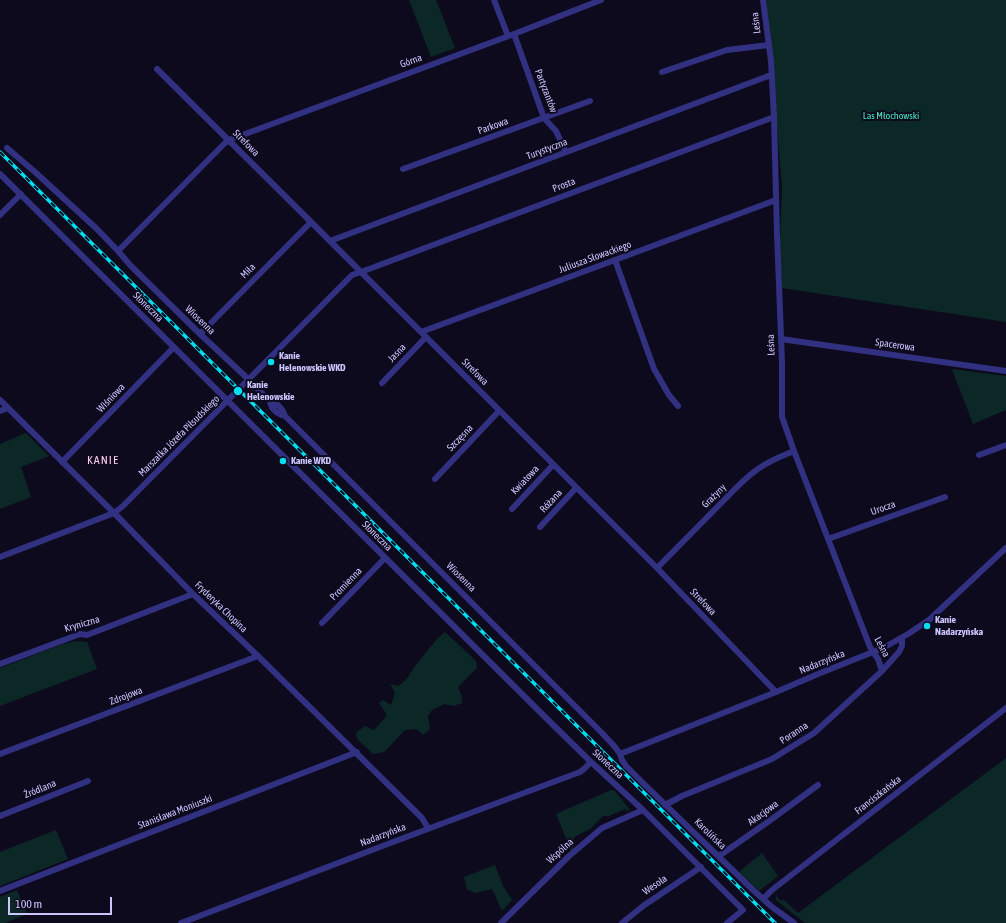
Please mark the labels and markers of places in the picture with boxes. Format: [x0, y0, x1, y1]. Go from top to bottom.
place label: Kanie Helenowskie WKD [279, 350, 346, 374]
marker: Kanie Helenowskie WKD [266, 357, 276, 367]
place label: Kanie Helenowskie [247, 379, 295, 402]
marker: Kanie Helenowskie [232, 385, 244, 397]
place label: Kanie WKD [291, 455, 331, 467]
marker: Kanie WKD [278, 456, 288, 466]
place label: Kanie Nadarzyńska [935, 614, 983, 638]
marker: Kanie Nadarzyńska [922, 621, 932, 631]

